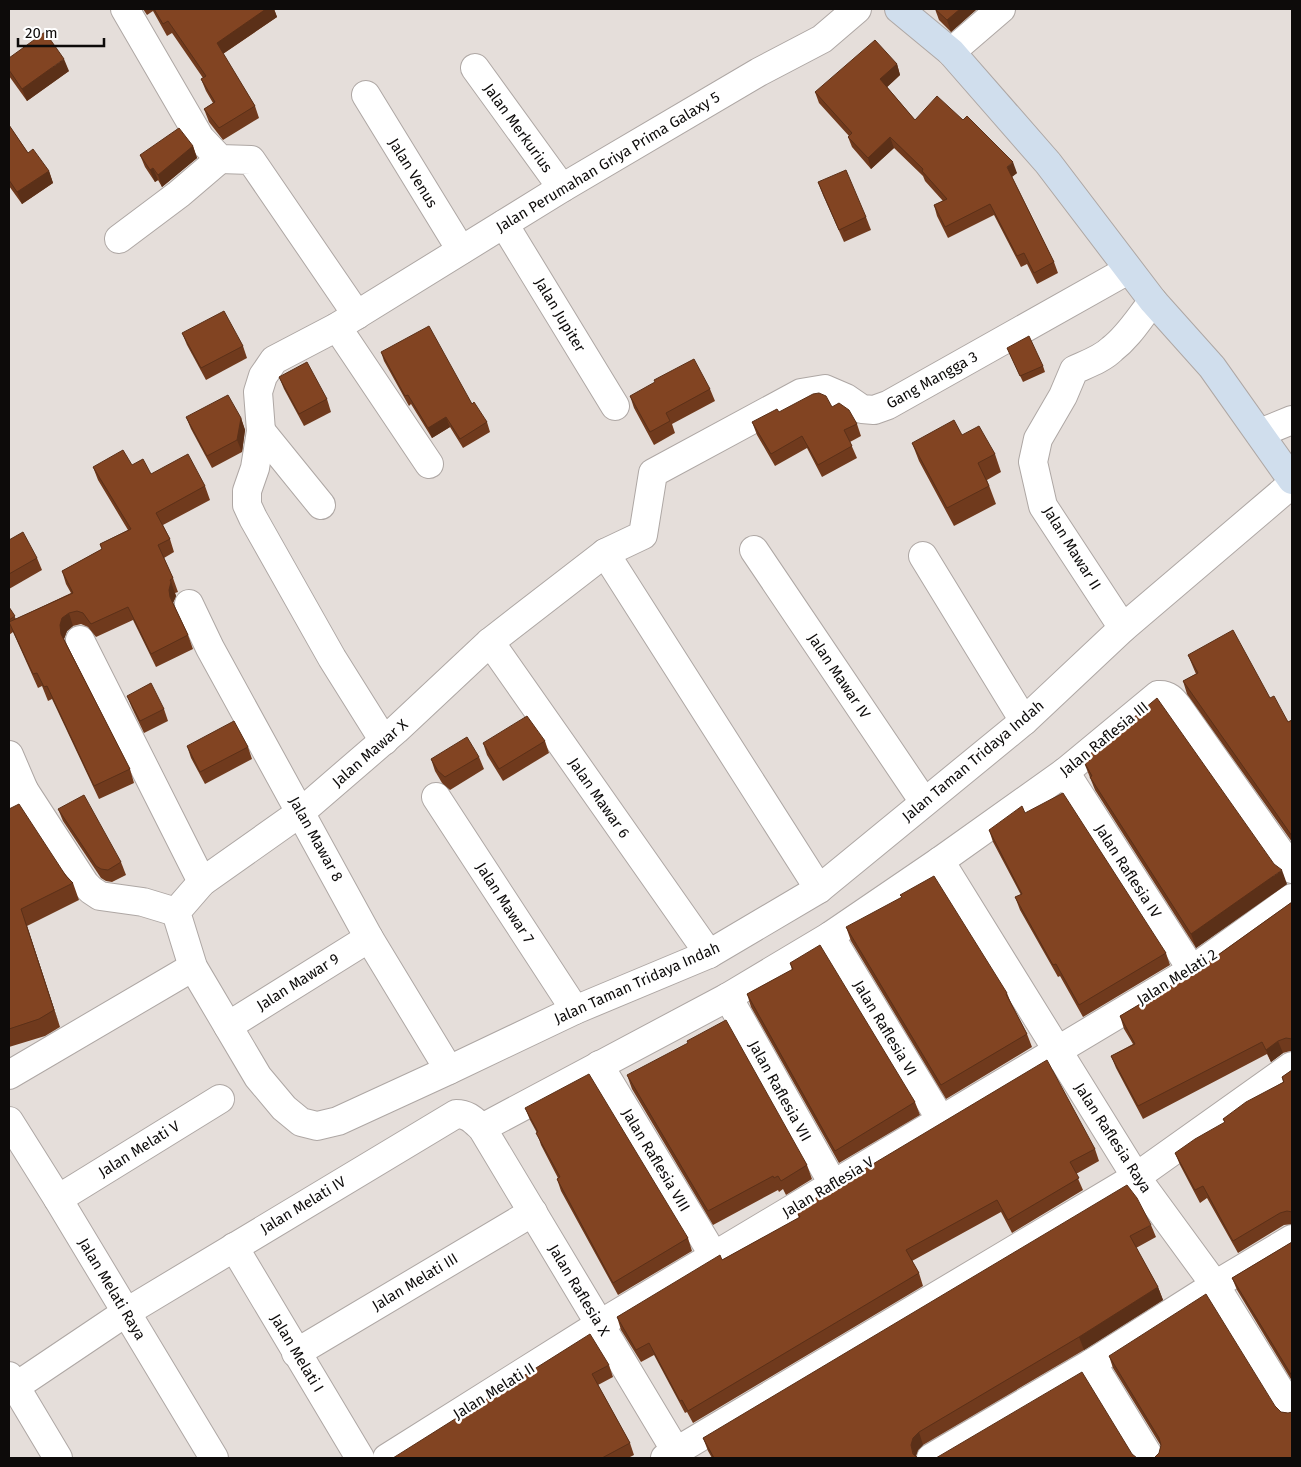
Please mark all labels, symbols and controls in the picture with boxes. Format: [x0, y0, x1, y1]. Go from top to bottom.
scale bar [18, 15, 104, 47]
text: 20 m [25, 24, 58, 42]
street label: Jalan Merkurius [480, 80, 556, 176]
street label: Jalan Perumahan Griya Prima Galaxy 5 [493, 88, 723, 236]
street label: Jalan Venus [385, 135, 441, 211]
street label: Jalan Jupiter [531, 275, 589, 356]
street label: Gang Mangga 3 [883, 347, 981, 413]
street label: Jalan Mawar II [1039, 503, 1105, 593]
street label: Jalan Mawar IV [804, 630, 874, 723]
street label: Jalan Taman Tridaya Indah [898, 696, 1048, 826]
street label: Jalan Raflesia III [1056, 698, 1152, 780]
street label: Jalan Mawar X [329, 715, 412, 791]
street label: Jalan Mawar 6 [565, 754, 633, 842]
street label: Jalan Mawar 8 [285, 793, 347, 885]
street label: Jalan Raflesia IV [1091, 821, 1165, 922]
street label: Jalan Mawar 7 [472, 859, 538, 947]
street label: Jalan Taman Tridaya Indah [551, 938, 723, 1028]
street label: Jalan Melati 2 [1134, 945, 1220, 1009]
street label: Jalan Mawar 9 [253, 949, 343, 1015]
street label: Jalan Raflesia VI [849, 977, 921, 1079]
street label: Jalan Raflesia VII [745, 1037, 815, 1145]
street label: Jalan Raflesia Raya [1071, 1080, 1155, 1196]
street label: Jalan Raflesia VIII [618, 1105, 694, 1215]
street label: Jalan Melati V [95, 1117, 183, 1181]
street label: Jalan Raflesia V [779, 1152, 878, 1221]
street label: Jalan Melati IV [257, 1172, 350, 1238]
street label: Jalan Melati Raya [74, 1235, 150, 1343]
street label: Jalan Raflesia X [545, 1241, 614, 1340]
street label: Jalan Melati III [369, 1249, 461, 1315]
street label: Jalan Melati I [267, 1311, 327, 1395]
street label: Jalan Melati II [450, 1359, 538, 1423]

